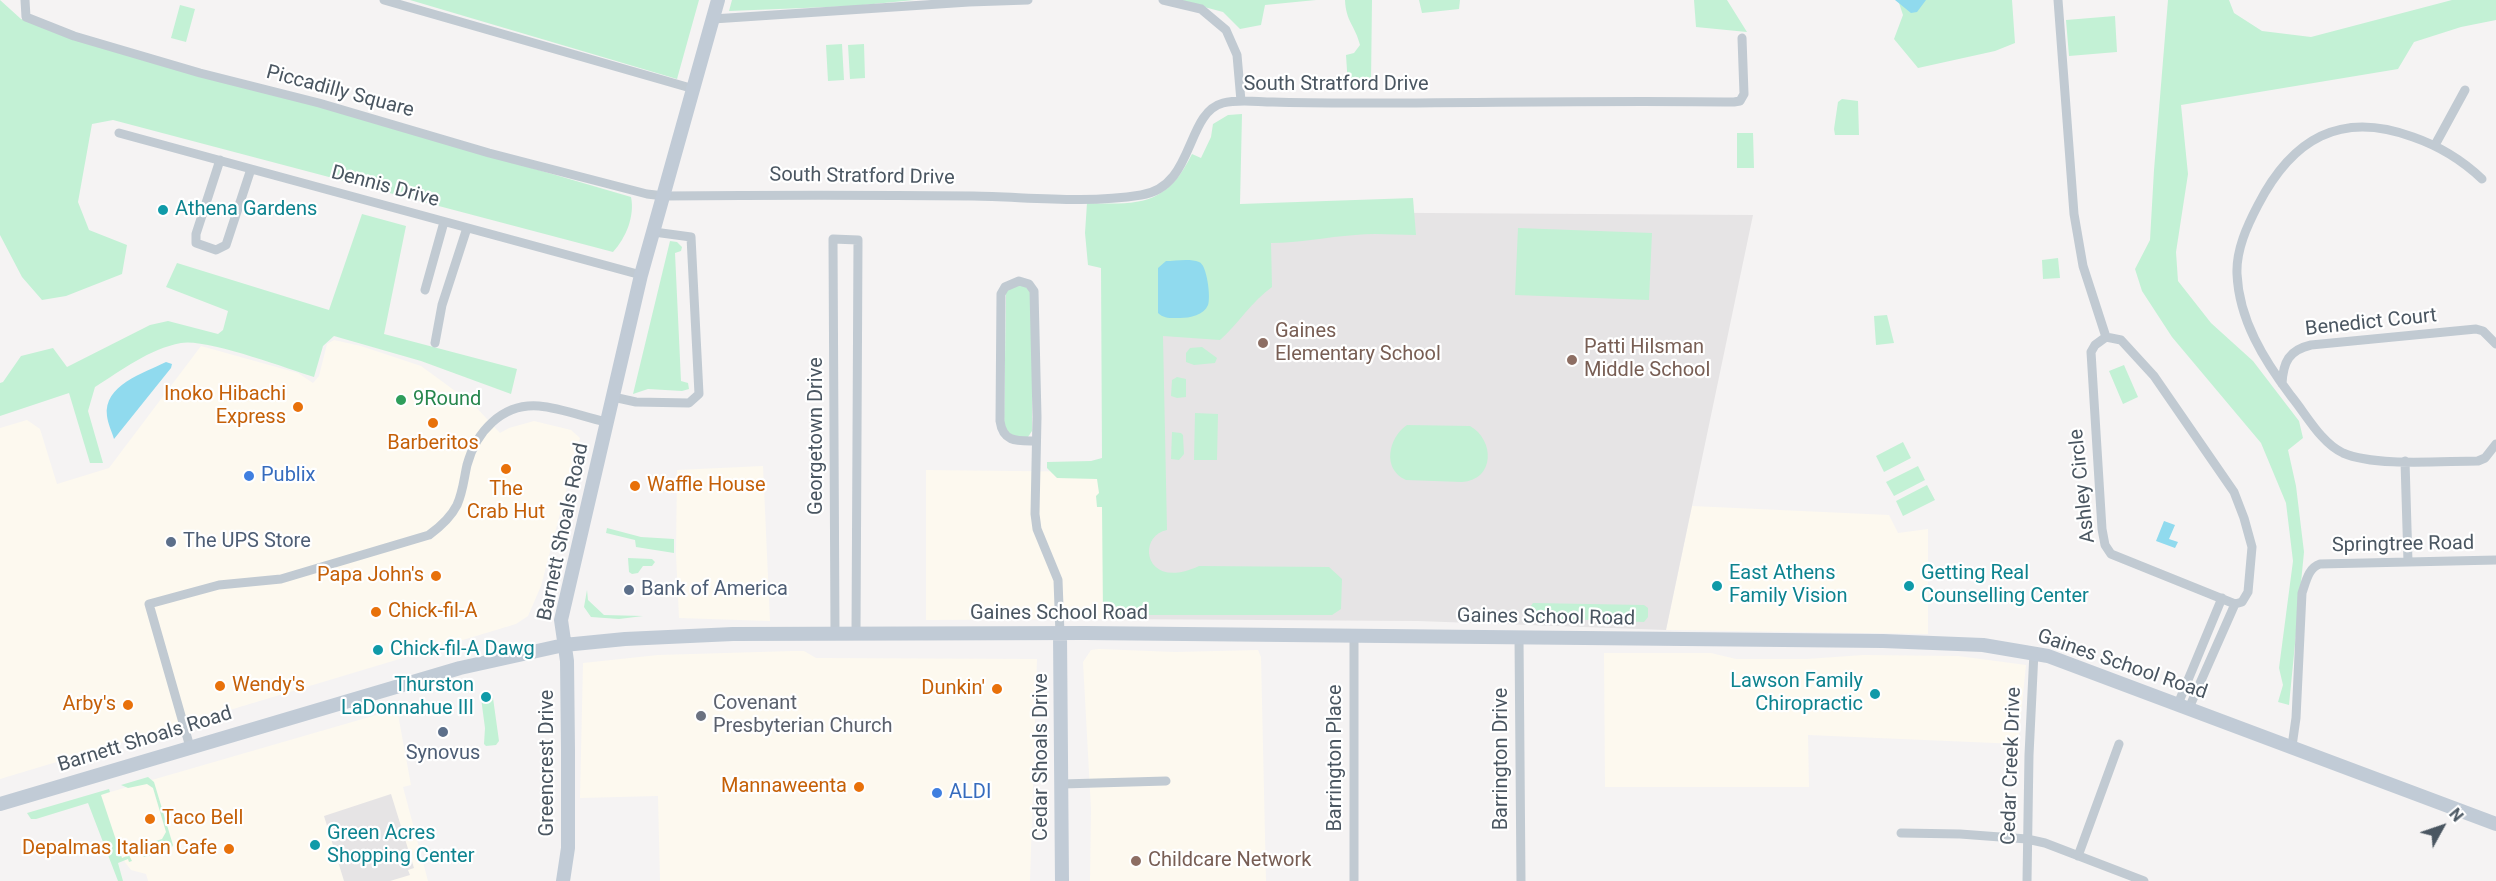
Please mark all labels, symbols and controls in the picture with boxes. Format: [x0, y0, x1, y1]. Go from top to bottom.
street label: Piccadilly Square [264, 61, 416, 123]
street label: South Stratford Drive [1243, 73, 1429, 97]
street label: Dennis Drive [328, 161, 442, 213]
street label: South Stratford Drive [769, 163, 955, 191]
place label: Athena Gardens [175, 198, 317, 222]
marker: Athena Gardens [156, 203, 170, 217]
street label: Benedict Court [2304, 304, 2438, 342]
place label: Gaines Elementary School [1275, 320, 1441, 367]
marker: Gaines Elementary School [1256, 336, 1270, 350]
place label: Patti Hilsman Middle School [1584, 336, 1710, 383]
marker: Patti Hilsman Middle School [1565, 353, 1579, 367]
street label: Georgetown Drive [805, 357, 829, 515]
place label: Inoko Hibachi Express [164, 383, 286, 430]
place label: 9Round [413, 388, 481, 412]
marker: 9Round [394, 393, 408, 407]
marker: Inoko Hibachi Express [291, 400, 305, 414]
marker: Barberitos [426, 416, 440, 430]
street label: Ashley Circle [2065, 428, 2101, 544]
place label: Barberitos [387, 432, 479, 456]
street label: Barnett Shoals Road [533, 441, 595, 623]
marker: The Crab Hut [499, 462, 513, 476]
place label: Publix [261, 464, 316, 488]
marker: Publix [242, 469, 256, 483]
place label: Waffle House [647, 474, 766, 498]
place label: The Crab Hut [467, 478, 545, 525]
marker: Waffle House [628, 479, 642, 493]
place label: The UPS Store [183, 530, 311, 554]
street label: Springtree Road [2332, 532, 2474, 558]
marker: The UPS Store [164, 535, 178, 549]
place label: East Athens Family Vision [1729, 562, 1848, 609]
place label: Getting Real Counselling Center [1921, 562, 2089, 609]
place label: Papa John's [317, 564, 424, 588]
marker: Papa John's [429, 569, 443, 583]
place label: Bank of America [641, 578, 788, 602]
marker: East Athens Family Vision [1710, 579, 1724, 593]
marker: Getting Real Counselling Center [1902, 579, 1916, 593]
marker: Bank of America [622, 583, 636, 597]
place label: Chick-fil-A [388, 600, 478, 624]
street label: Gaines School Road [970, 602, 1148, 626]
street label: Gaines School Road [1457, 604, 1635, 632]
marker: Chick-fil-A [369, 605, 383, 619]
street label: Gaines School Road [2034, 625, 2210, 705]
place label: Chick-fil-A Dawg [390, 638, 535, 662]
marker: Chick-fil-A Dawg [371, 643, 385, 657]
place label: Lawson Family Chiropractic [1730, 670, 1863, 717]
street label: Cedar Shoals Drive [1030, 673, 1054, 841]
place label: Wendy's [232, 674, 305, 698]
place label: Thurston LaDonnahue III [341, 674, 474, 721]
place label: Dunkin' [921, 677, 985, 701]
marker: Wendy's [213, 679, 227, 693]
marker: Dunkin' [990, 682, 1004, 696]
street label: Barrington Place [1324, 684, 1348, 832]
street label: Cedar Creek Drive [1997, 686, 2027, 846]
marker: Lawson Family Chiropractic [1868, 687, 1882, 701]
street label: Barrington Drive [1490, 688, 1514, 830]
marker: Thurston LaDonnahue III [479, 690, 493, 704]
street label: Greencrest Drive [536, 690, 560, 836]
place label: Covenant Presbyterian Church [713, 692, 893, 739]
place label: Arby's [62, 693, 116, 717]
marker: Arby's [121, 698, 135, 712]
street label: Barnett Shoals Road [55, 702, 235, 778]
marker: Covenant Presbyterian Church [694, 709, 708, 723]
marker: Synovus [436, 725, 450, 739]
place label: Synovus [406, 742, 480, 766]
place label: Mannaweenta [721, 775, 847, 799]
marker: Mannaweenta [852, 780, 866, 794]
place label: ALDI [949, 781, 991, 805]
marker: ALDI [930, 786, 944, 800]
north arrow [2412, 797, 2472, 857]
text: N [2445, 805, 2467, 826]
place label: Taco Bell [162, 807, 243, 831]
marker: Taco Bell [143, 812, 157, 826]
place label: Green Acres Shopping Center [327, 822, 474, 869]
place label: Depalmas Italian Cafe [22, 837, 217, 861]
marker: Green Acres Shopping Center [308, 838, 322, 852]
marker: Depalmas Italian Cafe [222, 842, 236, 856]
place label: Childcare Network [1148, 849, 1311, 873]
marker: Childcare Network [1129, 854, 1143, 868]

